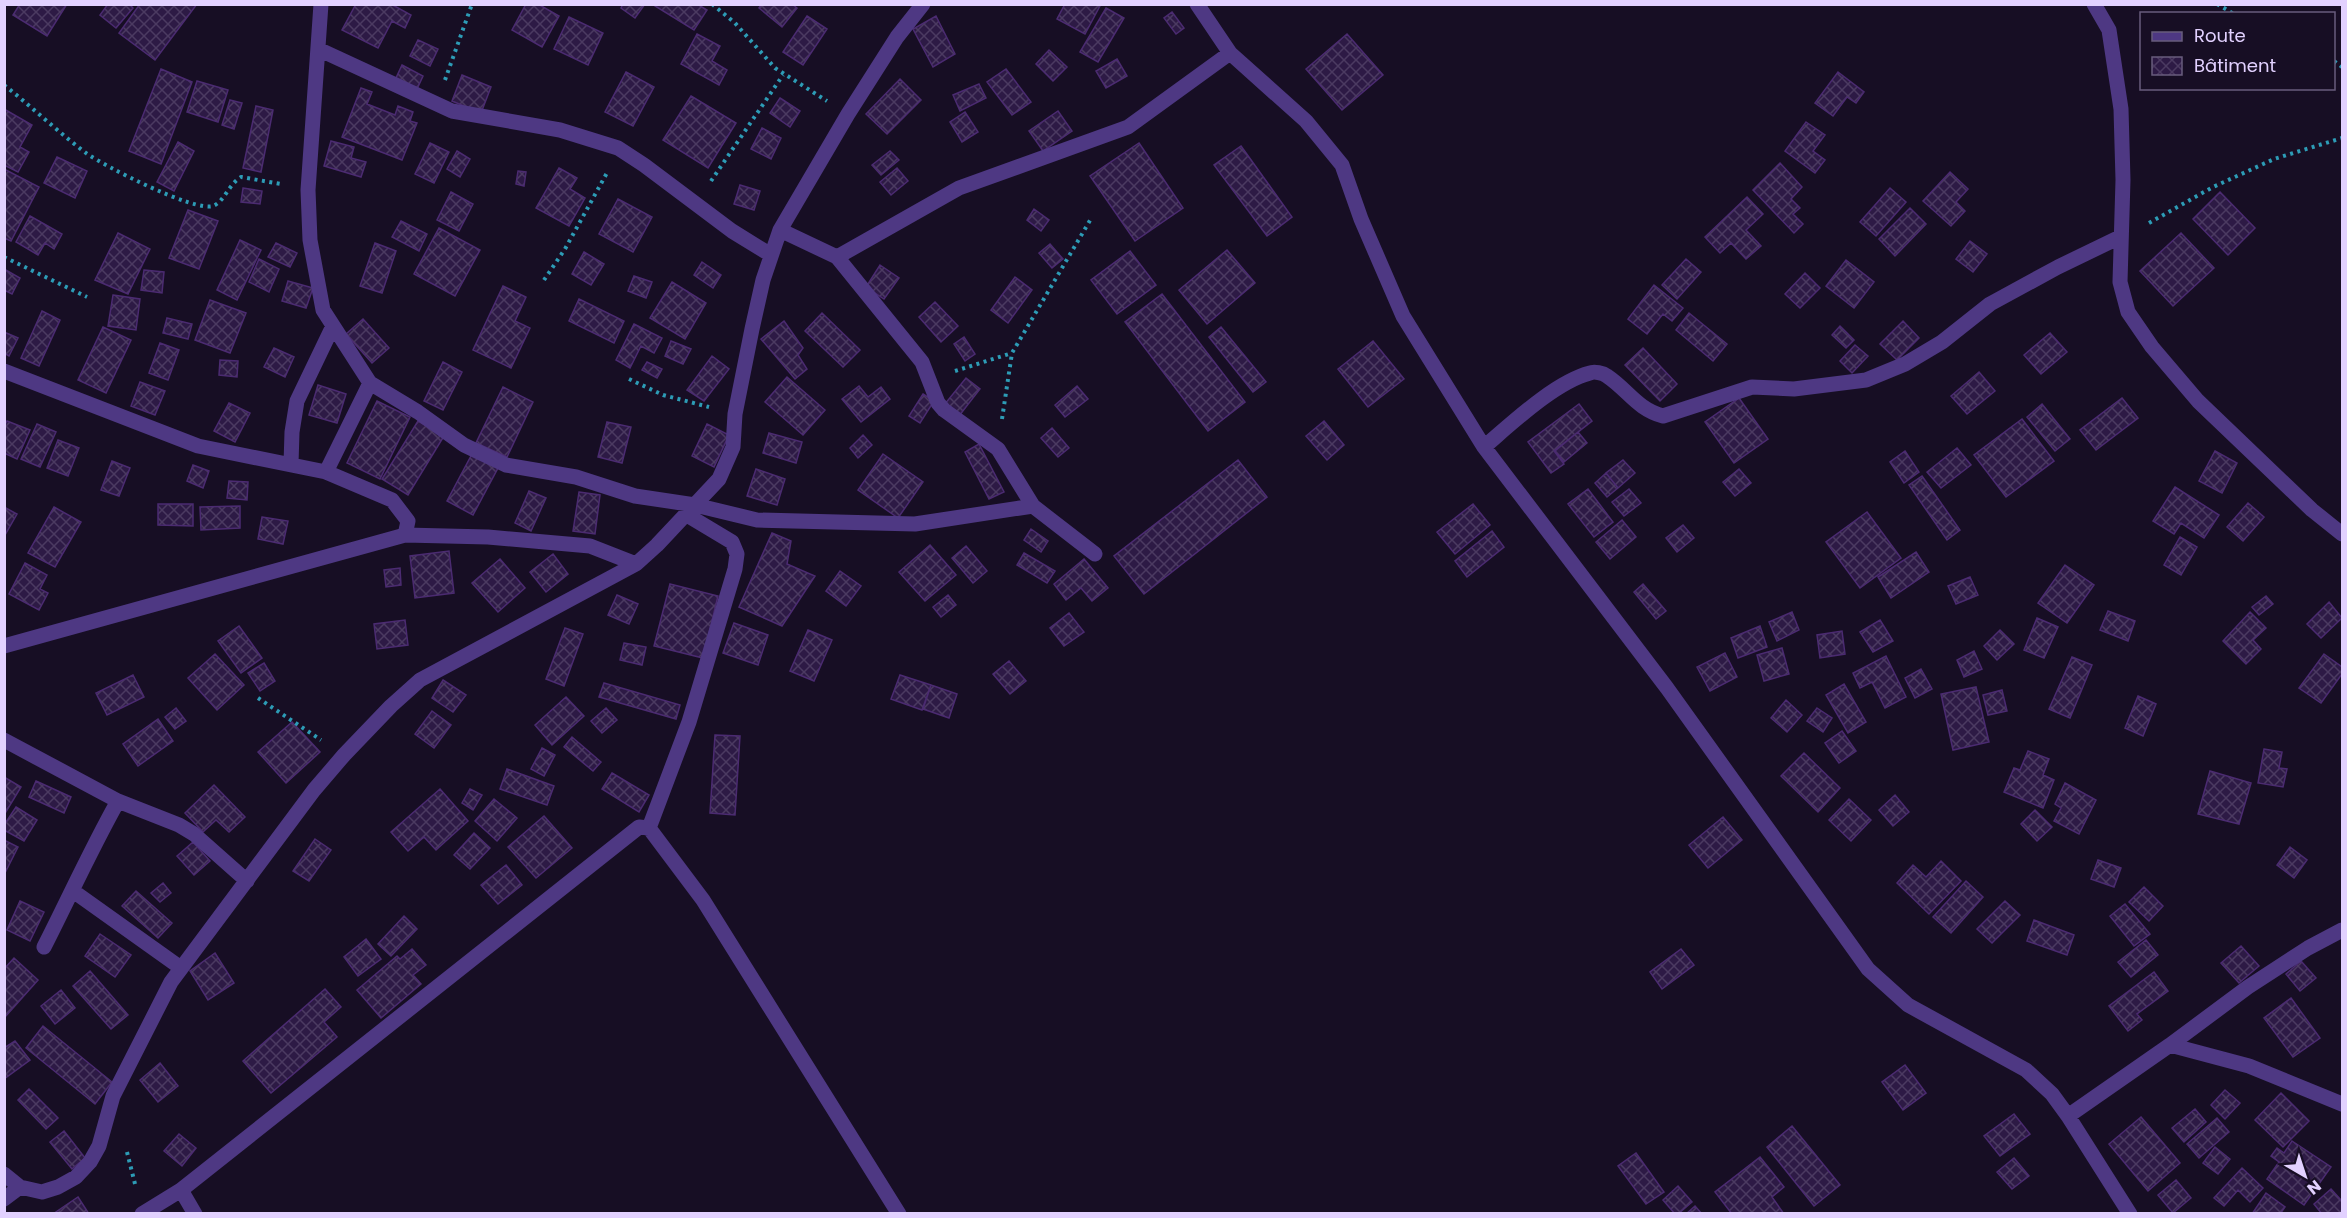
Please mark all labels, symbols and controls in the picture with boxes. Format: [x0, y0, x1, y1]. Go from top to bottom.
legend [2140, 12, 2335, 90]
text: Route [2194, 23, 2246, 48]
text: Bâtiment [2194, 53, 2276, 78]
north arrow [2275, 1146, 2335, 1206]
text: N [2302, 1175, 2326, 1200]

